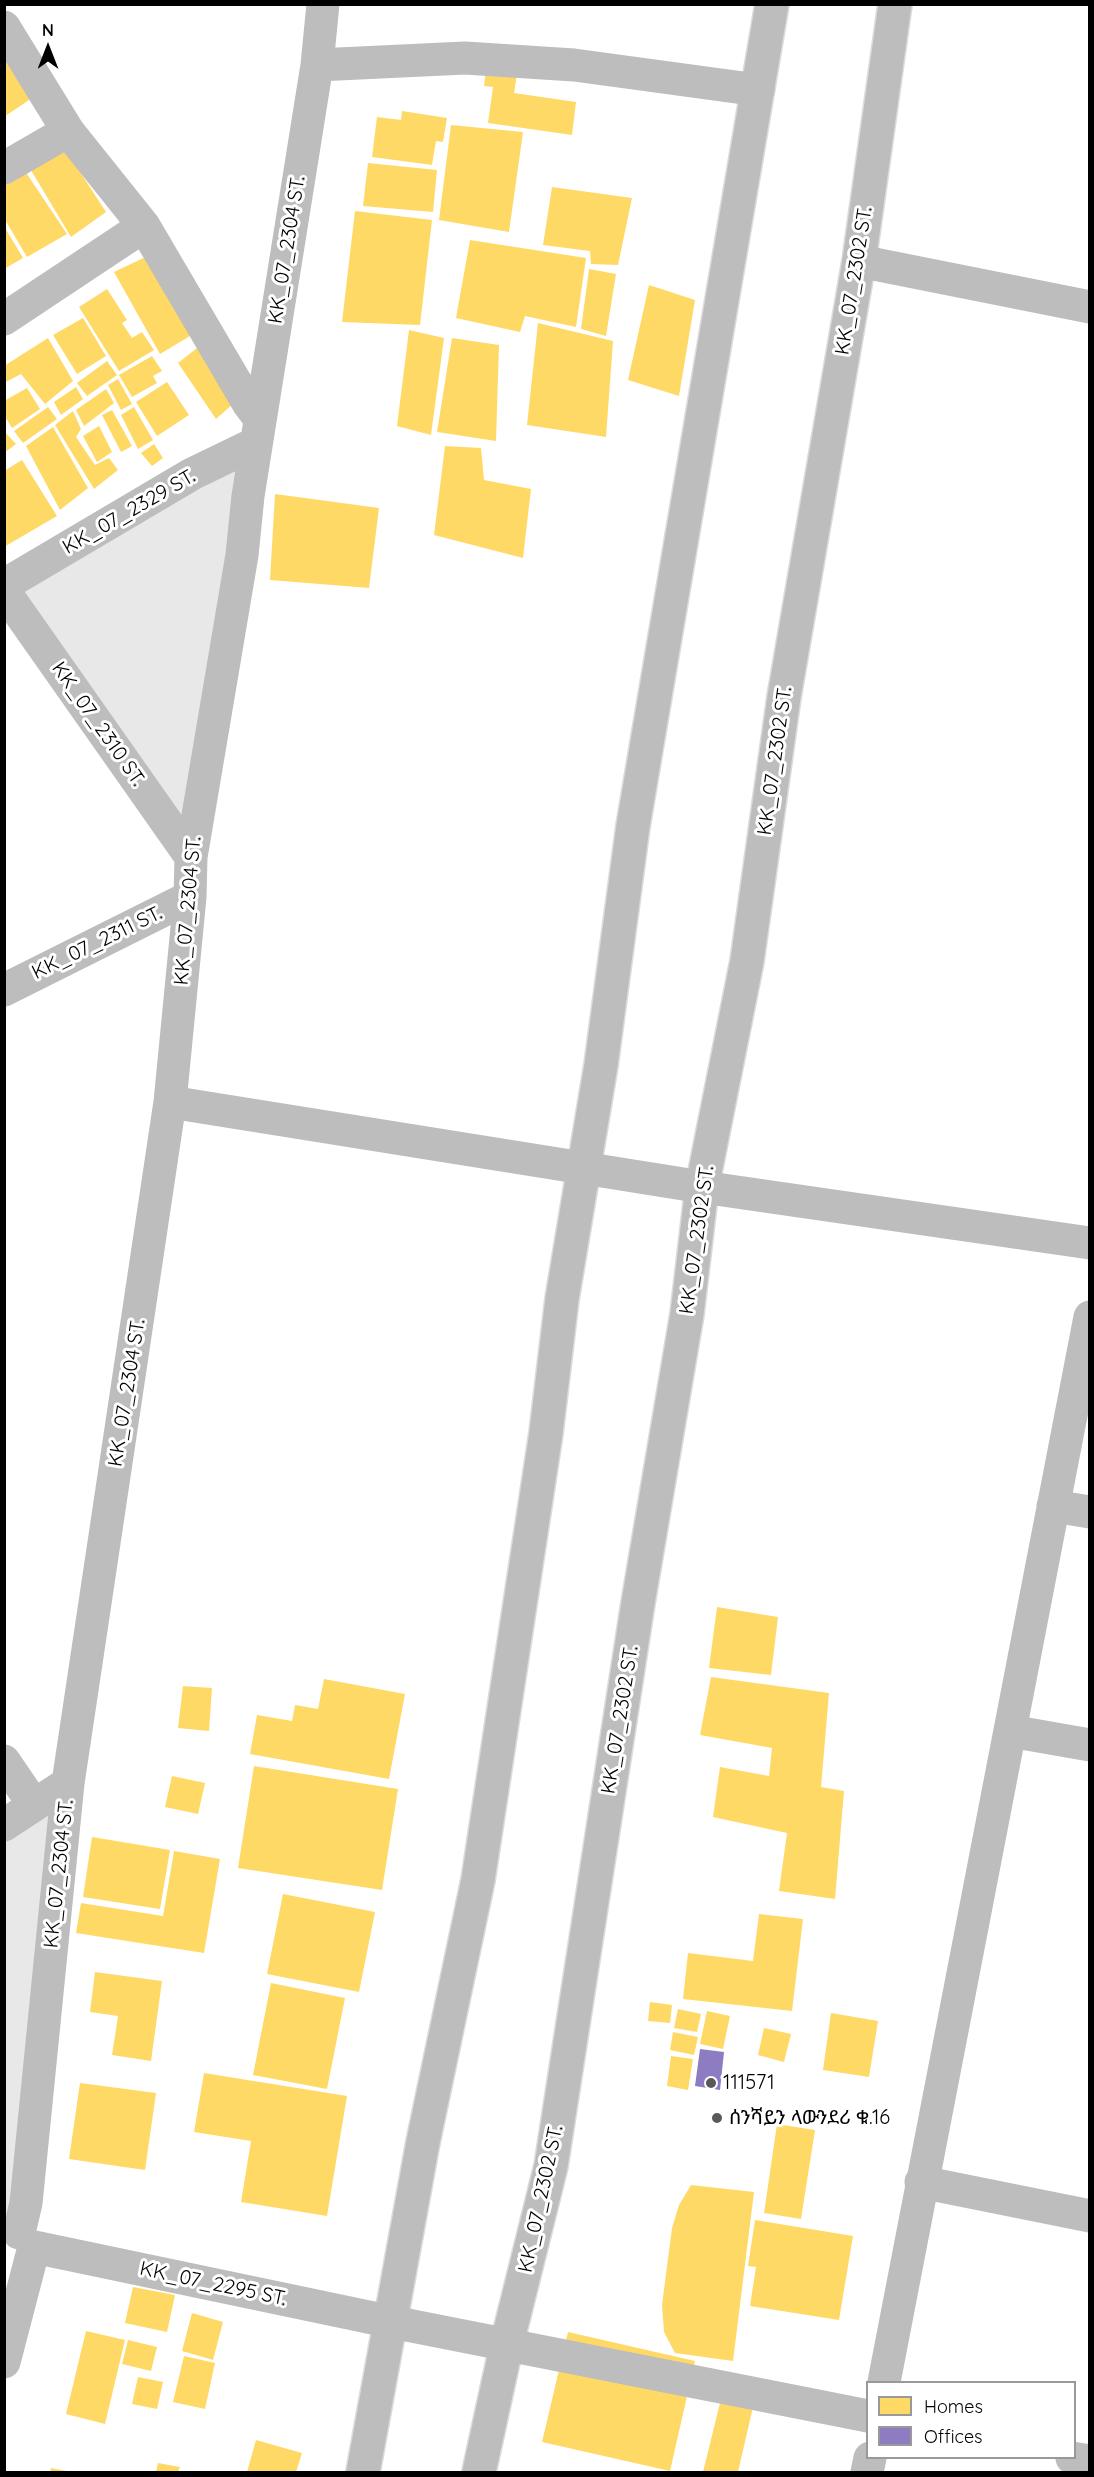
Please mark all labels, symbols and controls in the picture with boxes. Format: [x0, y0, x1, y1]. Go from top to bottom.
north arrow [18, 18, 78, 78]
text: N [42, 20, 54, 40]
street label: KK_07_2304 ST. [263, 174, 311, 326]
street label: KK_07_2302 ST. [830, 205, 878, 357]
street label: KK_07_2329 ST. [59, 464, 199, 560]
street label: KK_07_2310 ST. [46, 657, 150, 791]
street label: KK_07_2302 ST. [753, 685, 797, 837]
street label: KK_07_2304 ST. [170, 836, 206, 986]
street label: KK_07_2311 ST. [28, 901, 166, 985]
street label: KK_07_2302 ST. [675, 1164, 719, 1316]
street label: KK_07_2304 ST. [103, 1317, 151, 1469]
street label: KK_07_2302 ST. [596, 1644, 644, 1796]
street label: KK_07_2304 ST. [39, 1799, 79, 1949]
place label: 111571 [723, 2071, 775, 2095]
marker: 111571 [704, 2076, 718, 2090]
place label: ሰንሻይን ላውንደሪ ቁ.16 [729, 2106, 890, 2130]
marker: ሰንሻይን ላውንደሪ ቁ.16 [710, 2111, 724, 2125]
street label: KK_07_2302 ST. [514, 2123, 568, 2275]
street label: KK_07_2295 ST. [137, 2257, 289, 2311]
legend [866, 2381, 1076, 2459]
text: Homes [924, 2395, 983, 2418]
text: Offices [924, 2425, 983, 2448]

